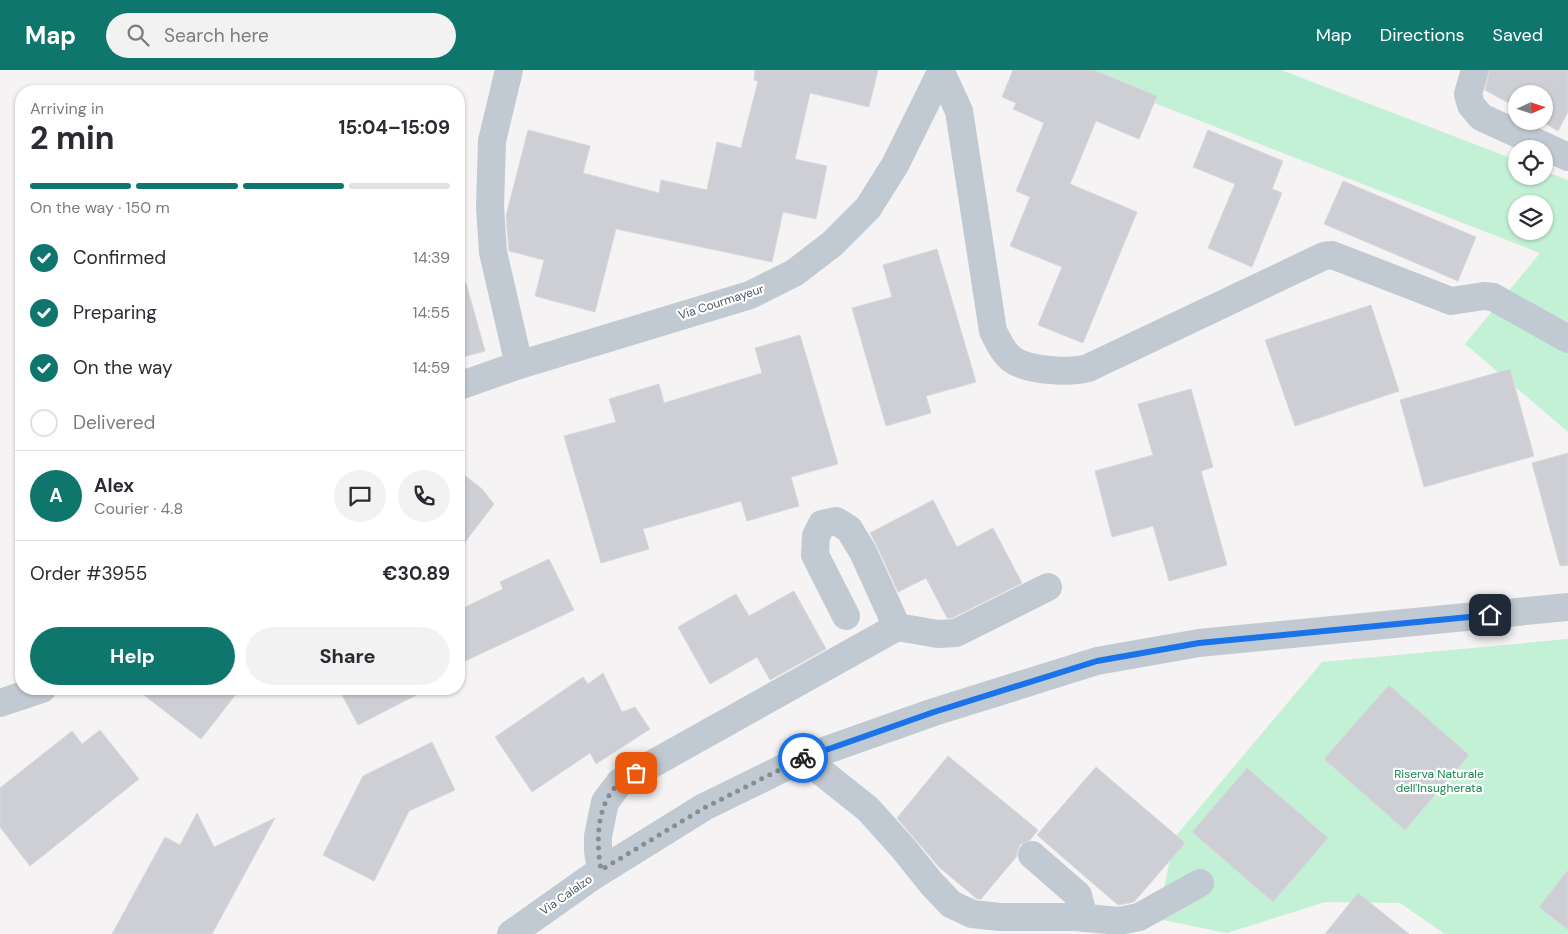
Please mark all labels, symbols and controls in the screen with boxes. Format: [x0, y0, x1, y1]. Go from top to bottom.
search box [106, 13, 456, 58]
text: Map [25, 20, 76, 51]
icon: search [124, 21, 152, 49]
text: Search here [164, 23, 269, 48]
text: Map [1316, 23, 1352, 47]
text: Directions [1380, 23, 1465, 47]
text: Saved [1493, 23, 1543, 47]
north arrow [1508, 85, 1552, 130]
map controls [1508, 85, 1553, 240]
text: Arriving in [30, 98, 104, 119]
text: 15:04–15:09 [338, 115, 450, 140]
text: 2 min [30, 117, 115, 159]
button: locate [1508, 140, 1553, 185]
button: layers [1508, 195, 1553, 240]
text: On the way · 150 m [30, 197, 170, 218]
icon: check [30, 244, 58, 272]
text: Confirmed [73, 245, 166, 270]
text: 14:39 [413, 247, 450, 268]
street label: Via Courmayeur [676, 280, 766, 323]
icon: check [30, 299, 58, 327]
text: Preparing [73, 300, 157, 325]
text: 14:55 [413, 302, 450, 323]
icon: check [30, 354, 58, 382]
text: On the way [73, 355, 173, 380]
text: 14:59 [413, 357, 450, 378]
text: Delivered [73, 410, 155, 435]
button: chat [334, 470, 386, 522]
button: phone [398, 470, 450, 522]
text: Alex [94, 473, 134, 498]
text: A [49, 483, 63, 508]
text: Courier · 4.8 [94, 498, 183, 519]
text: Order #3955 [30, 561, 147, 586]
text: €30.89 [382, 561, 450, 586]
pin [1469, 594, 1511, 636]
icon: home [1476, 601, 1504, 629]
button: Help [30, 627, 235, 685]
button: Share [245, 627, 450, 685]
courier [778, 733, 828, 783]
icon: bike [789, 744, 817, 772]
pin [615, 752, 657, 794]
icon: bag [622, 759, 650, 787]
park label: Riserva Naturale dell'Insugherata [1394, 766, 1484, 796]
street label: Via Calalzo [537, 871, 595, 919]

